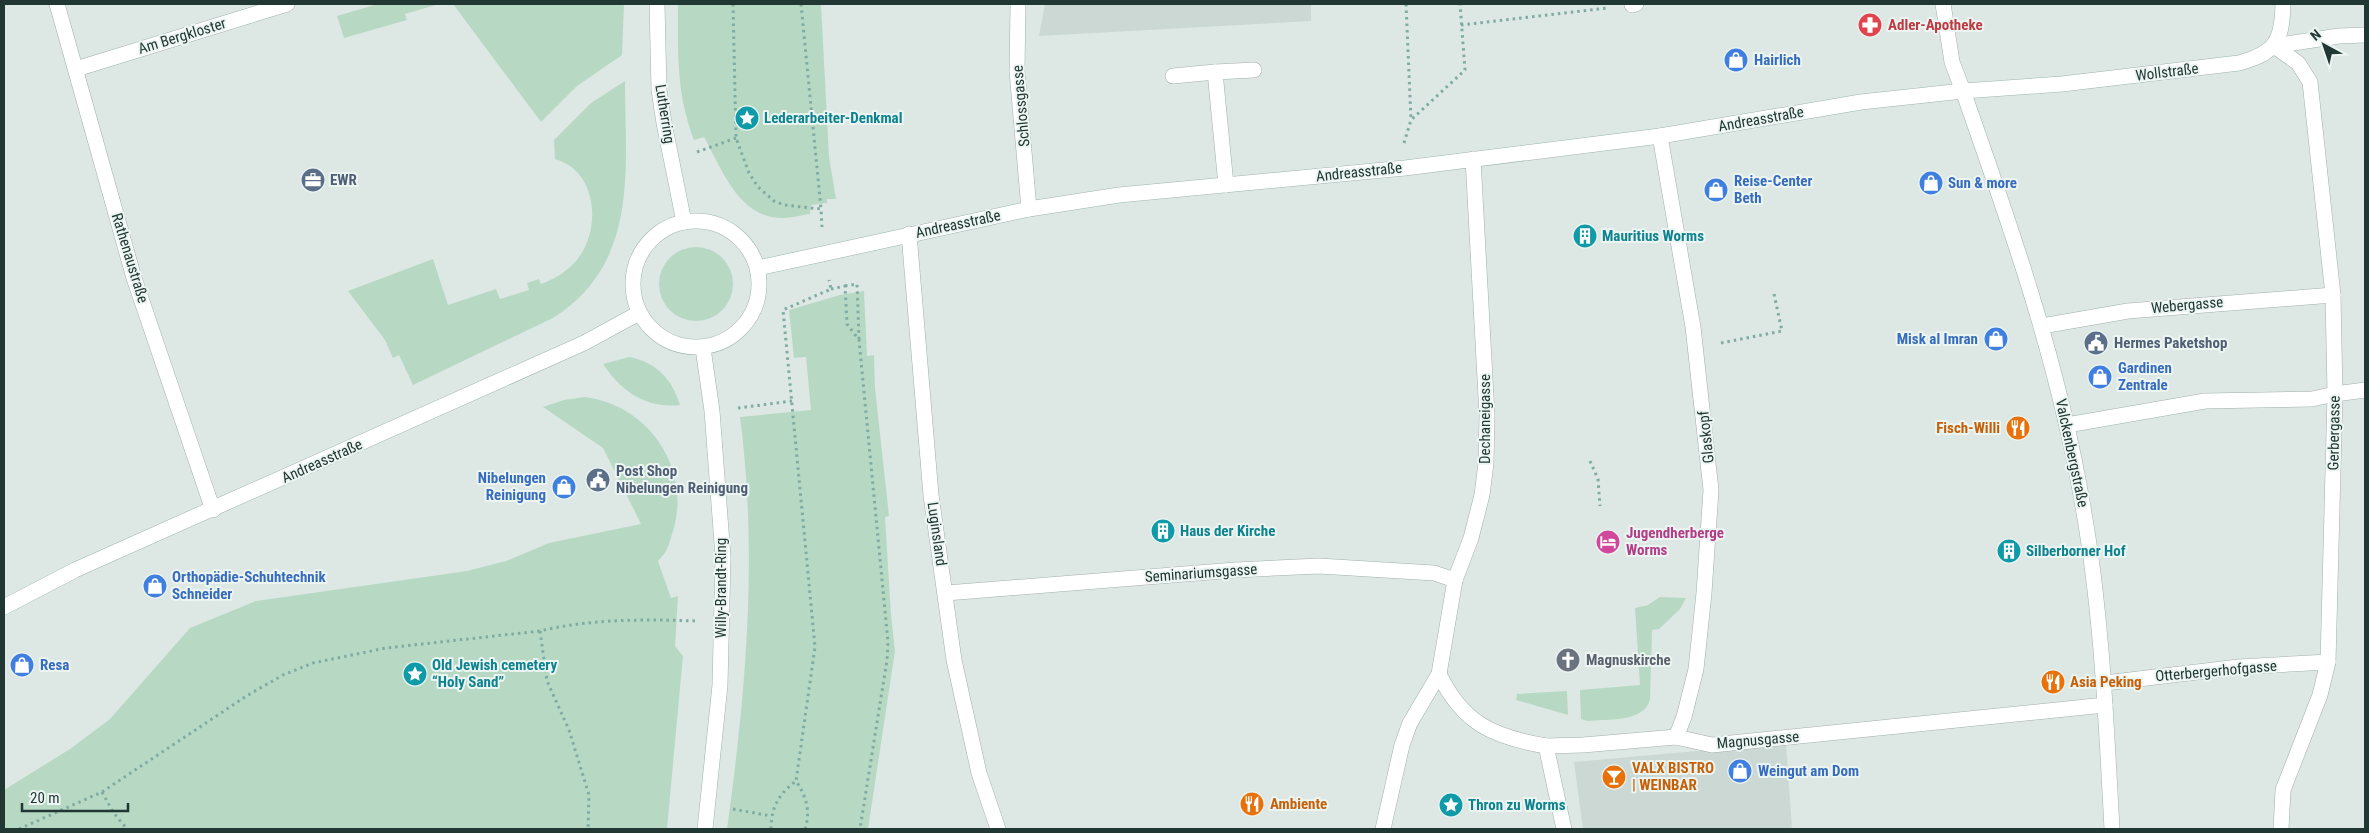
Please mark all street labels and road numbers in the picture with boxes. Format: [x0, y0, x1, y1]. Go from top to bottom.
street label: Am Bergkloster [136, 14, 229, 58]
street label: Wollstraße [2135, 59, 2199, 85]
street label: Schlossgasse [1008, 64, 1034, 148]
street label: Lutherring [651, 83, 679, 145]
street label: Andreasstraße [1717, 103, 1805, 135]
street label: Andreasstraße [1315, 159, 1403, 185]
street label: Andreasstraße [914, 206, 1002, 242]
street label: Rathenaustraße [108, 211, 152, 305]
street label: Webergasse [2150, 293, 2224, 317]
street label: Dechaneigasse [1476, 374, 1494, 464]
street label: Gerbergasse [2324, 396, 2344, 470]
street label: Valckenbergstraße [2052, 397, 2092, 509]
street label: Glaskopf [1694, 410, 1718, 464]
street label: Andreasstraße [279, 435, 365, 487]
street label: Luginsland [924, 501, 950, 567]
street label: Willy-Brandt-Ring [712, 538, 730, 638]
street label: Seminariumsgasse [1144, 560, 1258, 586]
street label: Otterbergerhofgasse [2154, 657, 2278, 685]
street label: Magnusgasse [1716, 727, 1800, 753]

